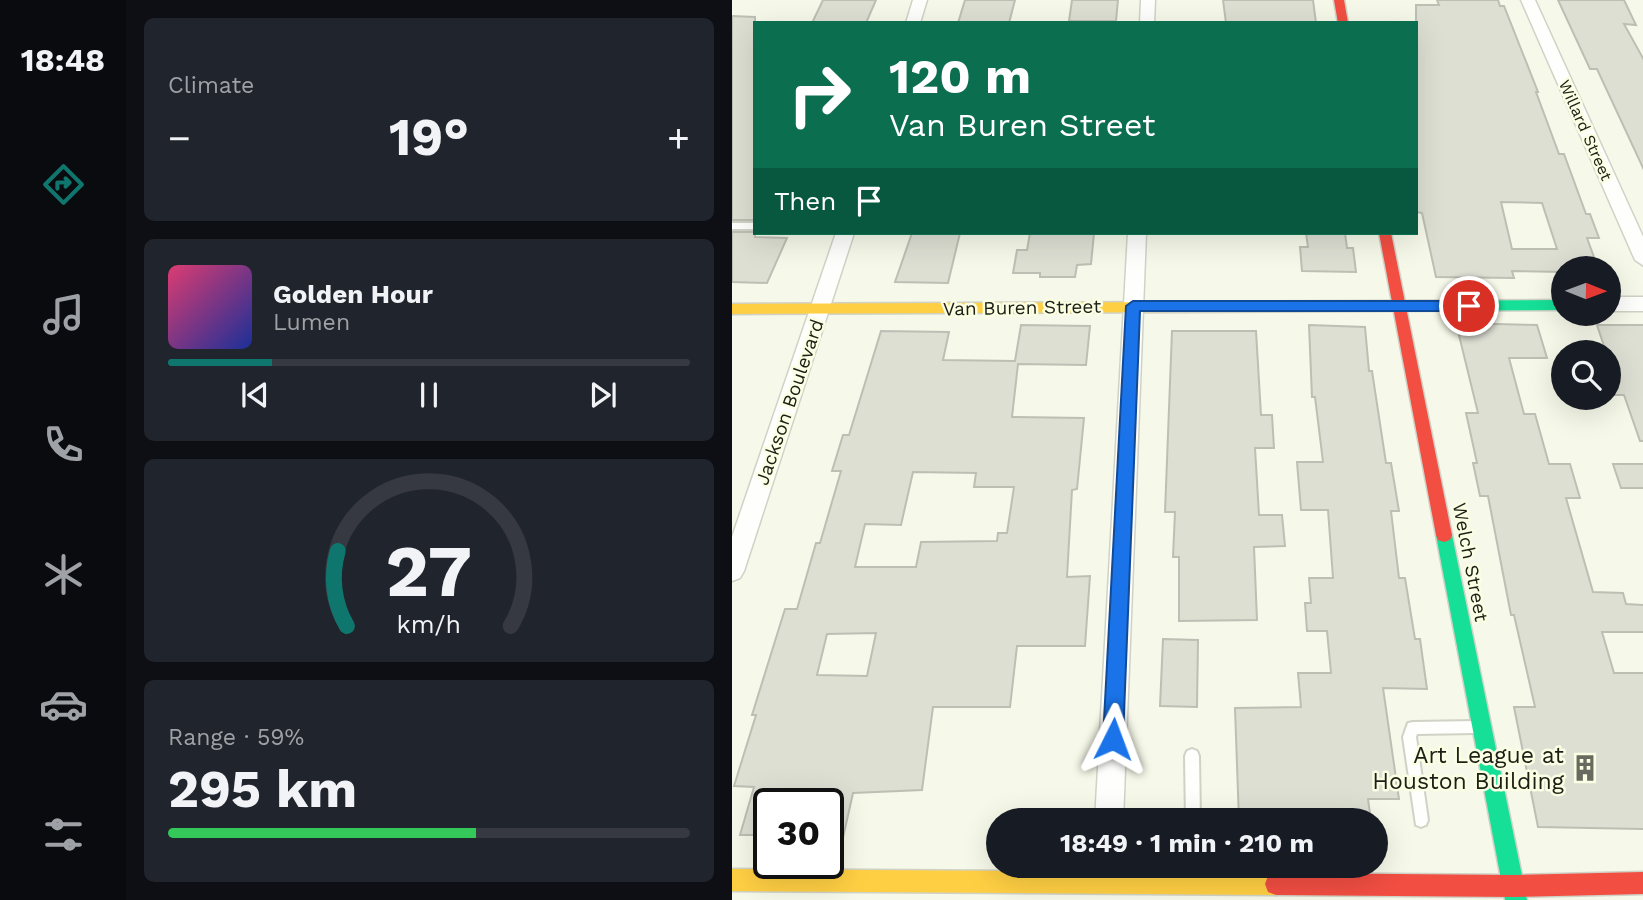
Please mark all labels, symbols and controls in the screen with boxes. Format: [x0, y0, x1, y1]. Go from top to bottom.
text: 18:48 [21, 41, 105, 79]
text: 120 m [889, 47, 1031, 105]
icon: right [774, 49, 865, 140]
text: Climate [168, 72, 254, 99]
street label: Willard Street [1555, 77, 1616, 184]
text: Van Buren Street [889, 106, 1155, 144]
text: 19° [389, 107, 469, 168]
text: − [168, 116, 191, 160]
text: + [667, 116, 690, 160]
icon: directions [39, 160, 88, 209]
icon: arrive [850, 182, 888, 220]
text: Then [774, 186, 836, 216]
north arrow [1551, 256, 1621, 326]
map controls [1551, 256, 1621, 410]
pin [1439, 276, 1499, 336]
text: Golden Hour [273, 279, 433, 309]
icon: arrive [1450, 287, 1488, 325]
icon: music [39, 290, 88, 339]
street label: Van Buren Street [943, 295, 1101, 320]
text: Lumen [273, 309, 350, 336]
street label: Jackson Boulevard [750, 316, 829, 488]
button: search [1551, 340, 1621, 410]
icon: previous [236, 376, 274, 414]
icon: pause [410, 376, 448, 414]
icon: next [584, 376, 622, 414]
icon: phone [39, 420, 88, 469]
street label: Welch Street [1448, 501, 1493, 623]
text: 27 [386, 529, 472, 615]
icon: climate [39, 550, 88, 599]
text: km/h [397, 610, 461, 639]
icon: car [39, 680, 88, 729]
position arrow [1076, 702, 1150, 776]
text: Range · 59% [168, 724, 304, 751]
place label: Art League at Houston Building [1372, 742, 1565, 795]
building icon: Art League at Houston Building [1570, 753, 1600, 783]
text: 295 km [168, 759, 357, 820]
speed limit sign: 30 [753, 788, 844, 879]
icon: filters [39, 810, 88, 859]
text: 18:49 · 1 min · 210 m [1060, 828, 1314, 858]

